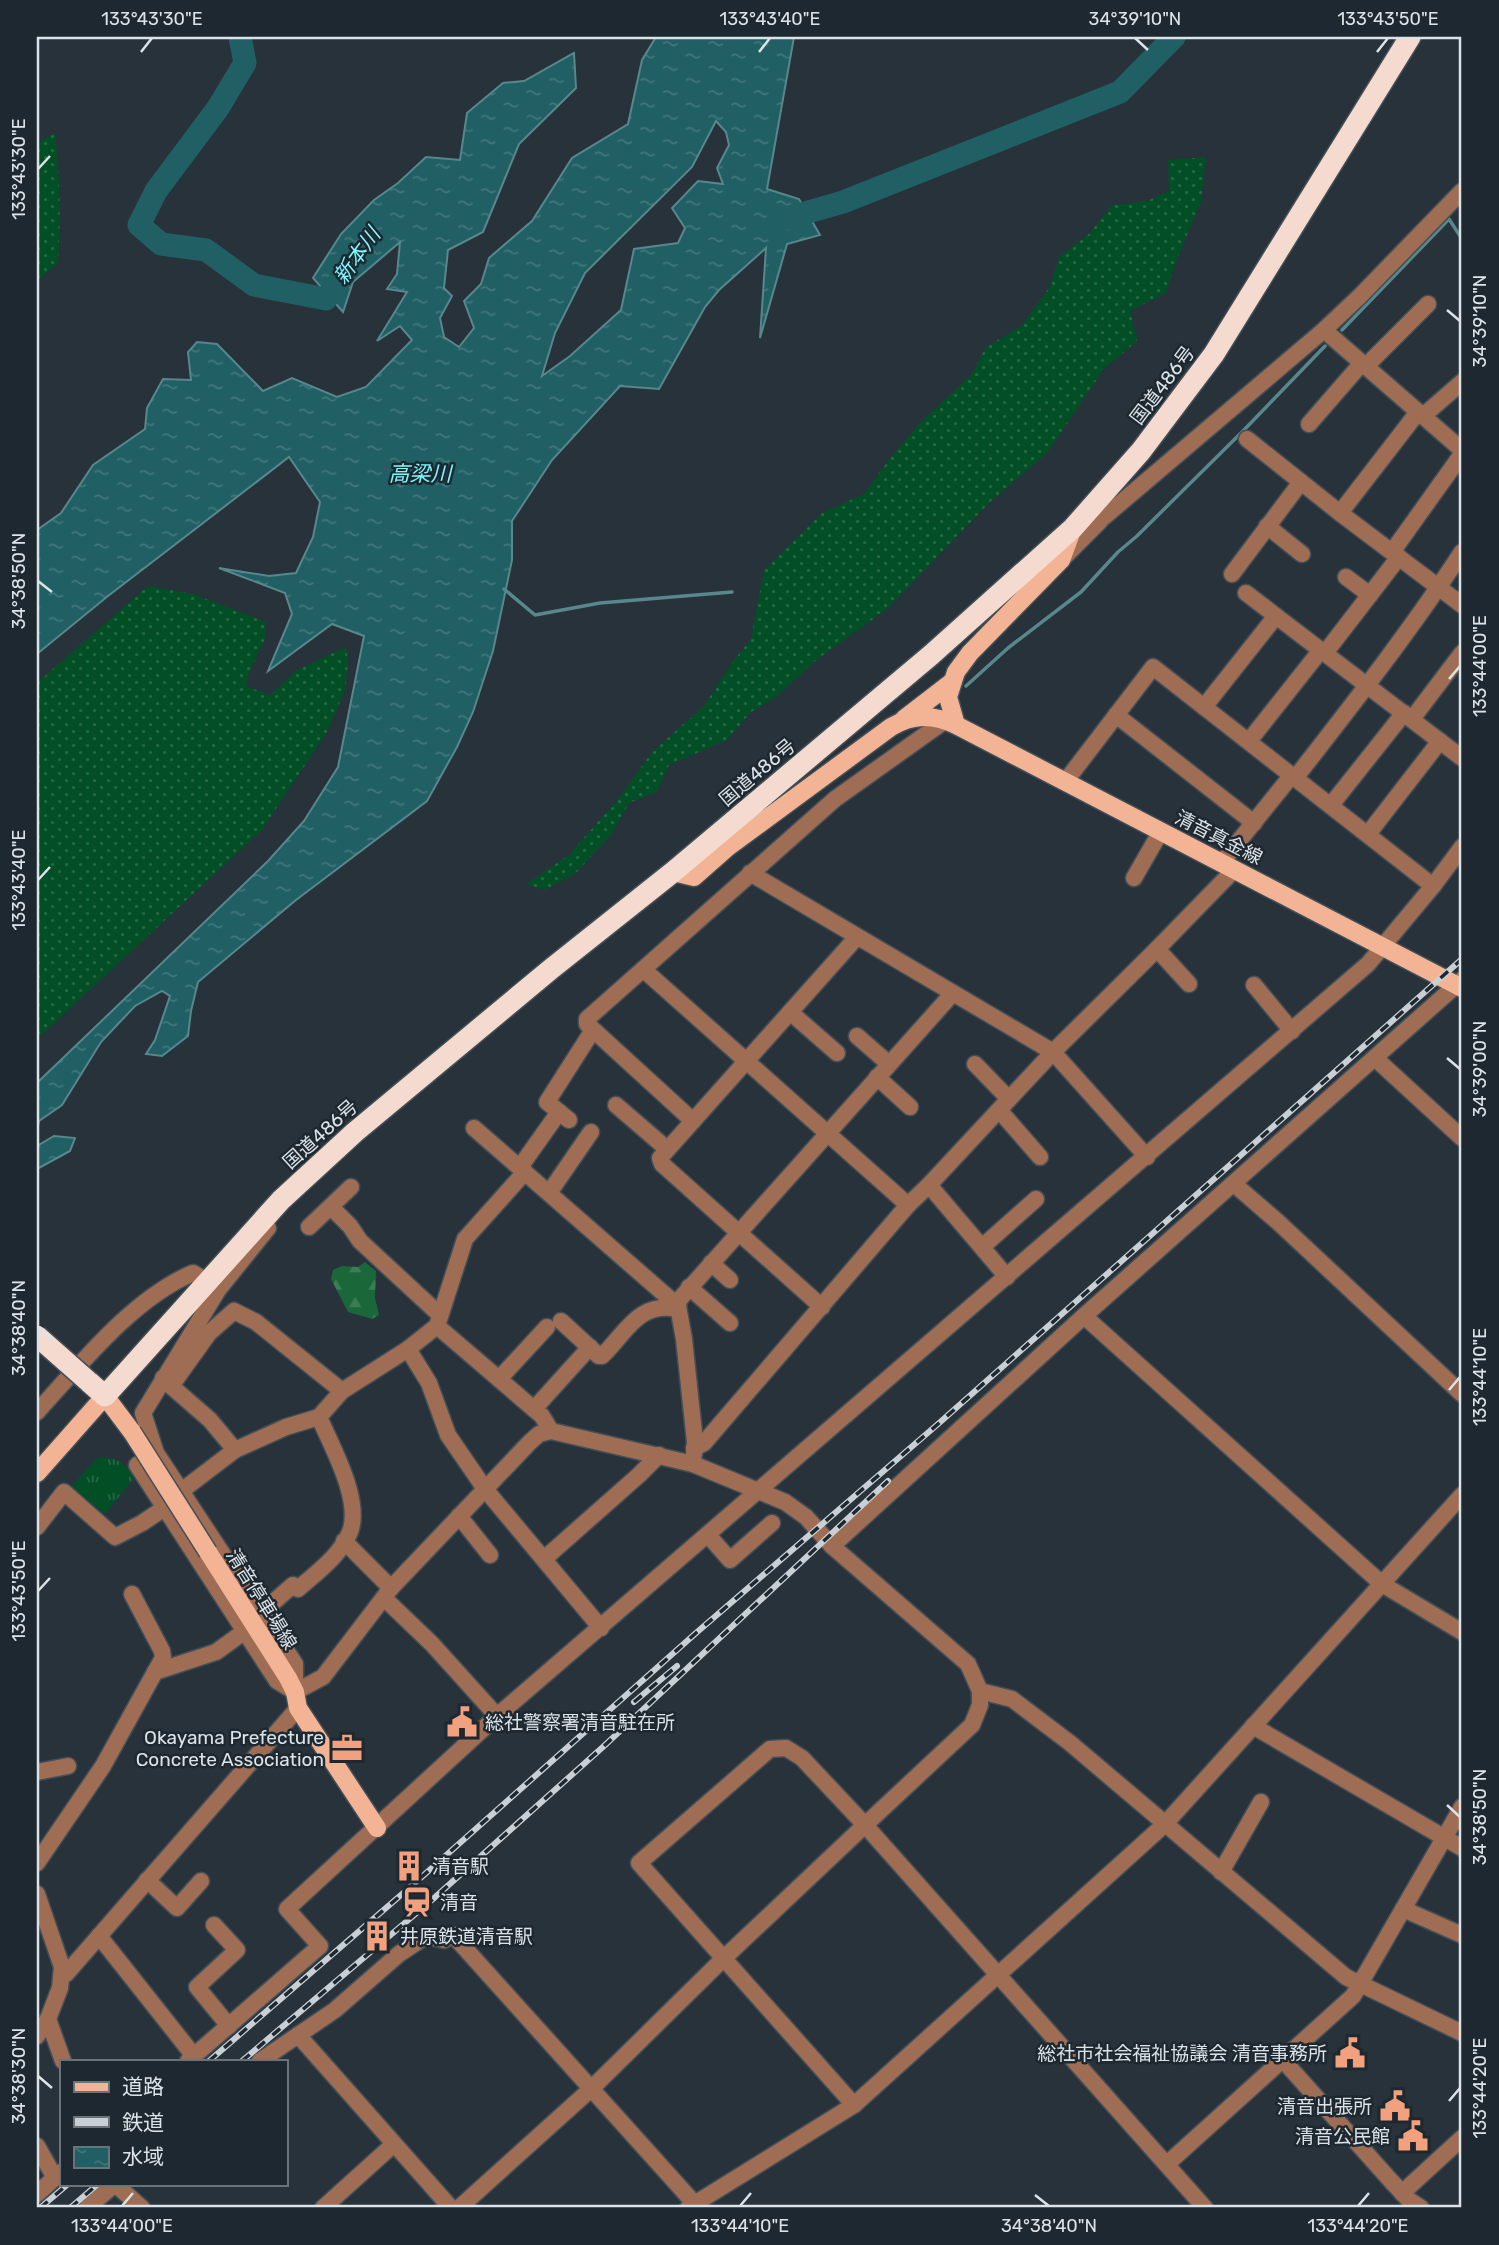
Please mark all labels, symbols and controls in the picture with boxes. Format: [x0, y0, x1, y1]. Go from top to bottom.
text: 133°43'30"E [101, 8, 203, 30]
text: 133°43'40"E [720, 8, 820, 30]
text: 34°39'10"N [1089, 8, 1181, 30]
text: 133°43'50"E [1337, 8, 1439, 30]
text: 133°43'30"E [8, 118, 30, 220]
water label: 新本川 [328, 221, 386, 289]
text: 34°39'10"N [1469, 275, 1491, 367]
street label: 国道486号 [1125, 342, 1199, 429]
water label: 高梁川 [389, 461, 453, 486]
text: 34°38'50"N [8, 533, 30, 629]
text: 133°44'00"E [1469, 615, 1491, 717]
street label: 国道486号 [715, 734, 800, 811]
street label: 清音真金線 [1171, 806, 1266, 869]
text: 133°43'40"E [8, 830, 30, 930]
text: 34°39'00"N [1469, 1021, 1491, 1117]
street label: 国道486号 [278, 1095, 362, 1174]
text: 34°38'40"N [8, 1280, 30, 1376]
text: 133°44'10"E [1469, 1328, 1491, 1426]
text: 133°43'50"E [8, 1540, 30, 1642]
street label: 清音停車場線 [222, 1545, 302, 1654]
public building icon: 総社警察署清音駐在所 [445, 1705, 479, 1739]
place label: 総社警察署清音駐在所 [485, 1711, 675, 1734]
place label: Okayama Prefecture Concrete Association [136, 1726, 324, 1771]
office icon: Okayama Prefecture Concrete Association [330, 1731, 364, 1765]
text: 34°38'50"N [1469, 1769, 1491, 1865]
building icon: 清音駅 [392, 1849, 426, 1883]
place label: 清音駅 [432, 1855, 489, 1878]
station icon: 清音 [400, 1885, 434, 1919]
place label: 清音 [440, 1891, 478, 1914]
building icon: 井原鉄道清音駅 [360, 1919, 394, 1953]
place label: 井原鉄道清音駅 [400, 1925, 533, 1948]
text: 34°38'30"N [8, 2028, 30, 2124]
public building icon: 総社市社会福祉協議会 清音事務所 [1333, 2036, 1367, 2070]
text: 133°44'20"E [1469, 2037, 1491, 2139]
place label: 総社市社会福祉協議会 清音事務所 [1037, 2042, 1327, 2065]
legend [60, 2060, 287, 2186]
text: 道路 [122, 2074, 164, 2099]
public building icon: 清音出張所 [1378, 2089, 1412, 2123]
place label: 清音出張所 [1277, 2095, 1372, 2118]
text: 鉄道 [122, 2110, 164, 2135]
public building icon: 清音公民館 [1396, 2119, 1430, 2153]
place label: 清音公民館 [1295, 2125, 1390, 2148]
text: 水域 [122, 2144, 164, 2169]
text: 133°44'00"E [71, 2215, 173, 2237]
text: 133°44'10"E [691, 2215, 789, 2237]
text: 34°38'40"N [1001, 2215, 1097, 2237]
text: 133°44'20"E [1307, 2215, 1409, 2237]

